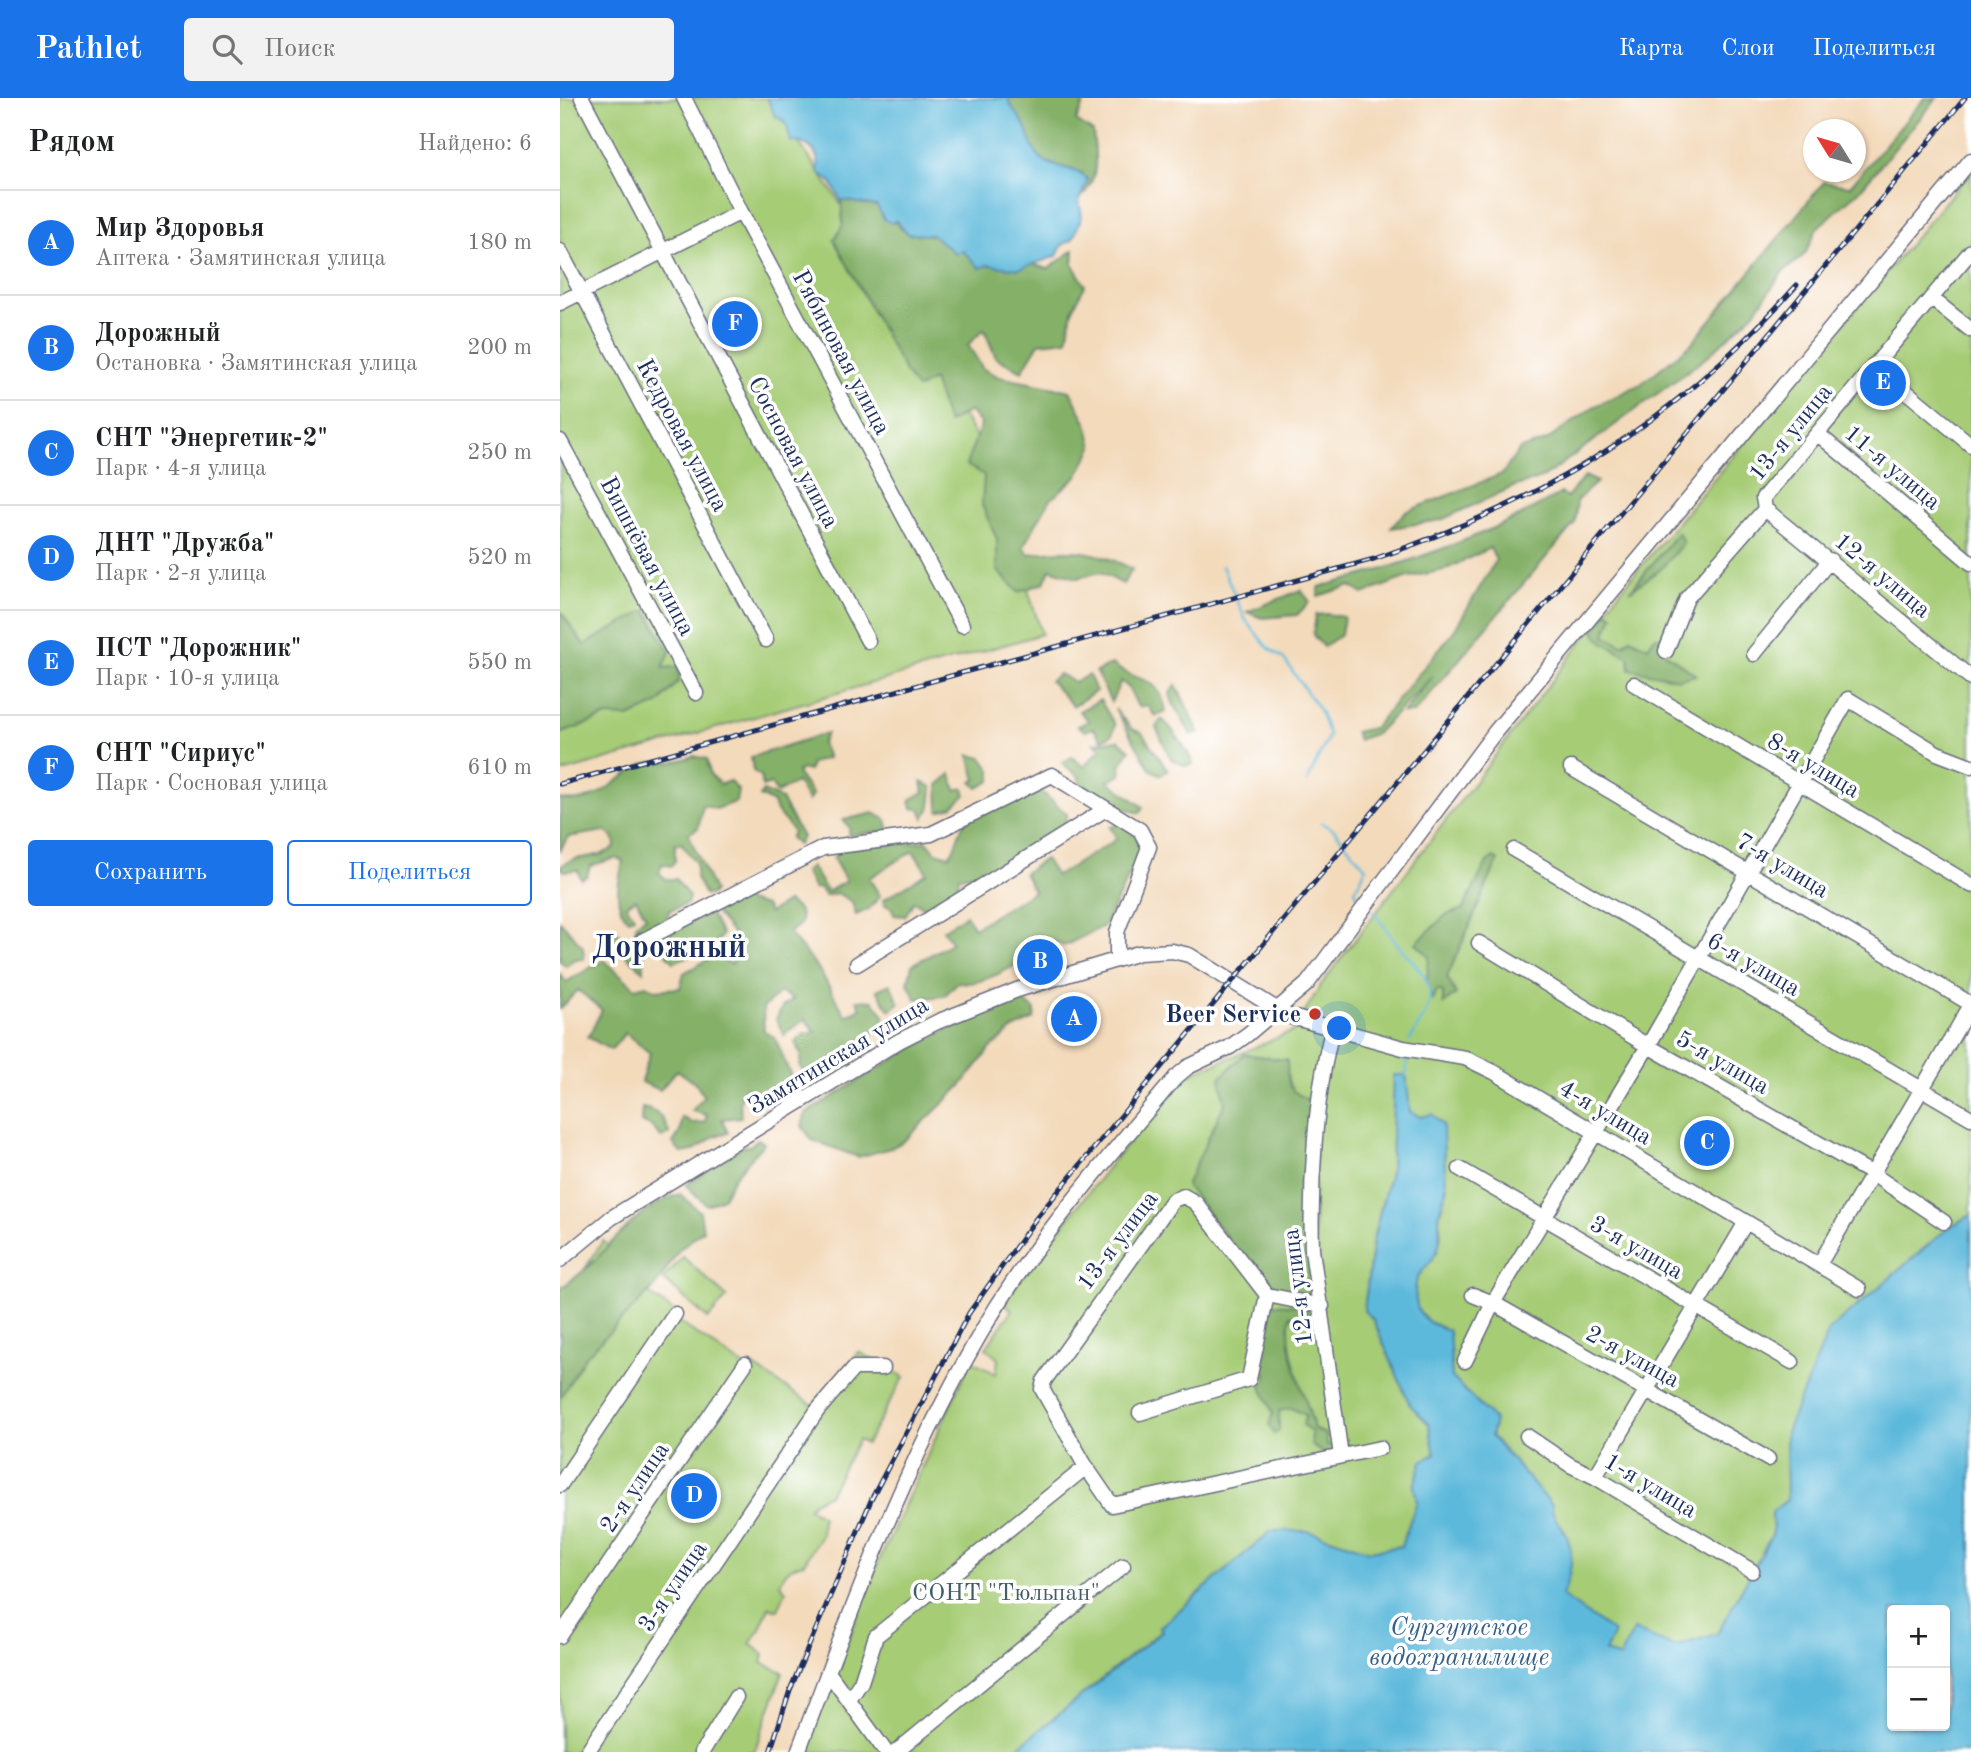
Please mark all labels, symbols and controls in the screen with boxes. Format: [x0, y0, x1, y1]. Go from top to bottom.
search box [184, 18, 674, 81]
icon: search [208, 30, 246, 68]
text: Pathlet [35, 33, 142, 66]
text: Поиск [264, 36, 336, 62]
text: Карта [1619, 37, 1684, 61]
text: Слои [1722, 37, 1775, 61]
text: Поделиться [1813, 37, 1936, 61]
north arrow [1803, 119, 1866, 182]
text: Рядом [28, 128, 115, 158]
text: Найдено: 6 [418, 132, 532, 155]
text: Мир Здоровья [95, 216, 264, 242]
text: A [42, 231, 60, 254]
text: 180 m [467, 231, 532, 254]
text: Аптека · Замятинская улица [95, 247, 386, 270]
street label: Рябиновая улица [787, 267, 894, 439]
pin: F [712, 298, 758, 350]
text: Дорожный [95, 321, 221, 347]
text: B [43, 336, 59, 359]
text: 200 m [467, 336, 532, 359]
text: Остановка · Замятинская улица [95, 352, 418, 375]
street label: Кедровая улица [631, 356, 731, 516]
pin: E [1860, 357, 1906, 409]
street label: Сосновая улица [742, 373, 842, 533]
street label: 13-я улица [1745, 380, 1838, 486]
street label: 11-я улица [1839, 422, 1944, 516]
text: СHТ "Энергетик-2" [95, 426, 328, 452]
text: C [43, 441, 59, 464]
text: 250 m [467, 441, 532, 464]
text: Парк · 4-я улица [95, 457, 266, 480]
street label: Вишнёвая улица [594, 474, 698, 640]
street label: 12-я улица [1829, 530, 1934, 624]
text: ДНТ "Дружба" [95, 531, 274, 557]
text: D [42, 546, 60, 569]
text: 520 m [467, 546, 532, 569]
text: Парк · 2-я улица [95, 562, 266, 585]
text: ПСТ "Дорожник" [95, 636, 301, 662]
text: E [43, 651, 59, 674]
text: 550 m [467, 651, 532, 674]
text: Парк · 10-я улица [95, 667, 280, 690]
street label: 8-я улица [1762, 730, 1864, 804]
text: СНТ "Сириус" [95, 741, 266, 767]
text: F [43, 756, 59, 779]
text: 610 m [467, 756, 532, 779]
text: Парк · Сосновая улица [95, 772, 328, 795]
street label: 7-я улица [1731, 830, 1833, 904]
button: Сохранить [28, 840, 273, 906]
button: Поделиться [287, 840, 532, 906]
street label: 6-я улица [1702, 929, 1804, 1002]
district label: Дорожный [592, 933, 746, 965]
pin: B [1017, 936, 1063, 988]
street label: Замятинская улица [745, 993, 933, 1120]
pin: A [1051, 993, 1097, 1045]
place label: Beer Service [1165, 1004, 1301, 1028]
marker: Beer Service [1307, 1006, 1323, 1022]
your location [1322, 1011, 1356, 1045]
street label: 5-я улица [1671, 1027, 1773, 1100]
street label: 4-я улица [1554, 1077, 1656, 1151]
pin: C [1684, 1117, 1730, 1169]
street label: 13-я улица [1074, 1187, 1164, 1295]
street label: 3-я улица [1585, 1212, 1687, 1285]
street label: 12-я улица [1280, 1227, 1318, 1346]
street label: 2-я улица [1581, 1322, 1683, 1393]
street label: 2-я улица [597, 1438, 675, 1538]
street label: 1-я улица [1599, 1450, 1701, 1524]
pin: D [671, 1470, 717, 1522]
street label: 3-я улица [635, 1537, 713, 1637]
park label: СОНТ "Тюльпан" [912, 1582, 1100, 1606]
map controls [1887, 1605, 1950, 1731]
button: + [1887, 1605, 1950, 1668]
water label: Сургутское водохранилище [1369, 1615, 1549, 1671]
button: − [1887, 1668, 1950, 1731]

